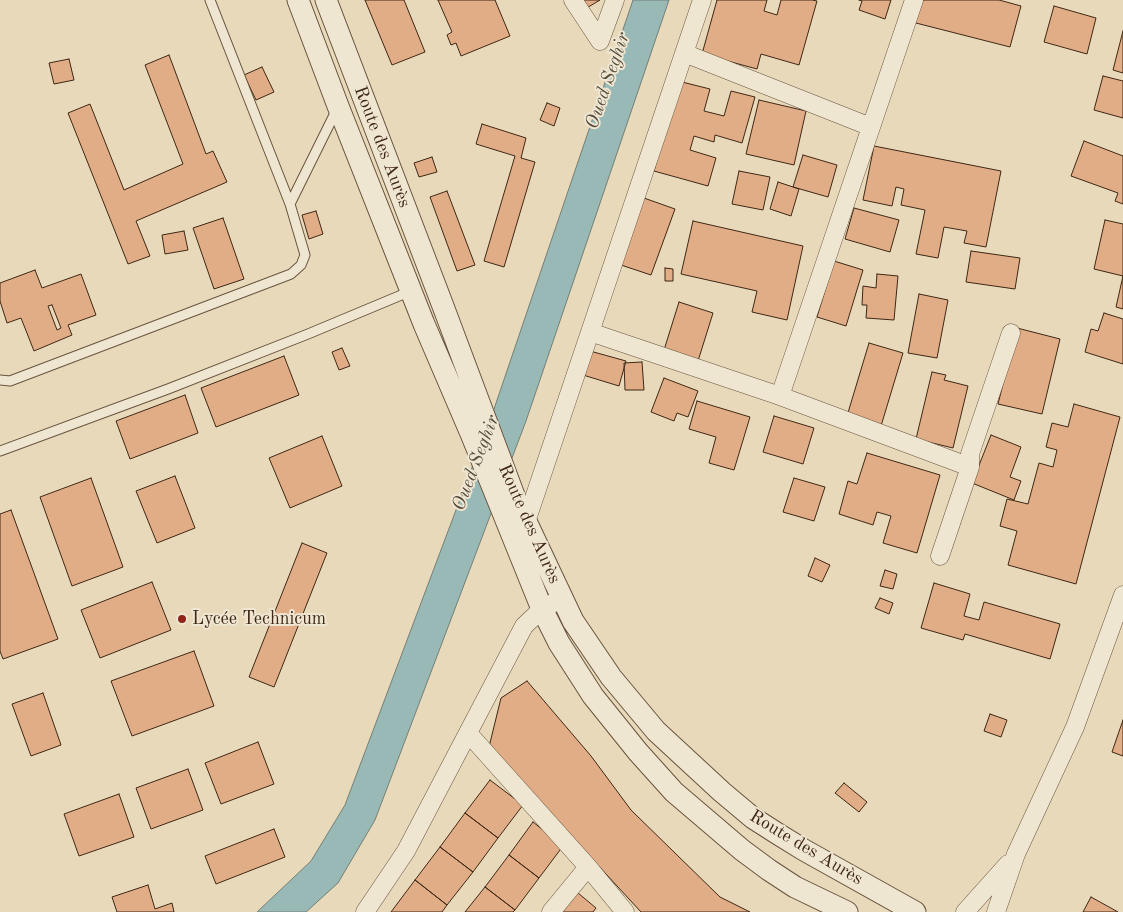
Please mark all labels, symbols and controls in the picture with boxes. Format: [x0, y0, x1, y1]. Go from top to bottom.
water label: Oued Seghir [581, 30, 635, 132]
street label: Route des Aurès [349, 83, 415, 211]
water label: Oued Seghir [447, 412, 505, 514]
street label: Route des Aurès [493, 461, 565, 587]
place label: Lycée Technicum [192, 608, 326, 630]
marker: Lycée Technicum [176, 613, 188, 625]
street label: Route des Aurès [745, 806, 867, 890]

